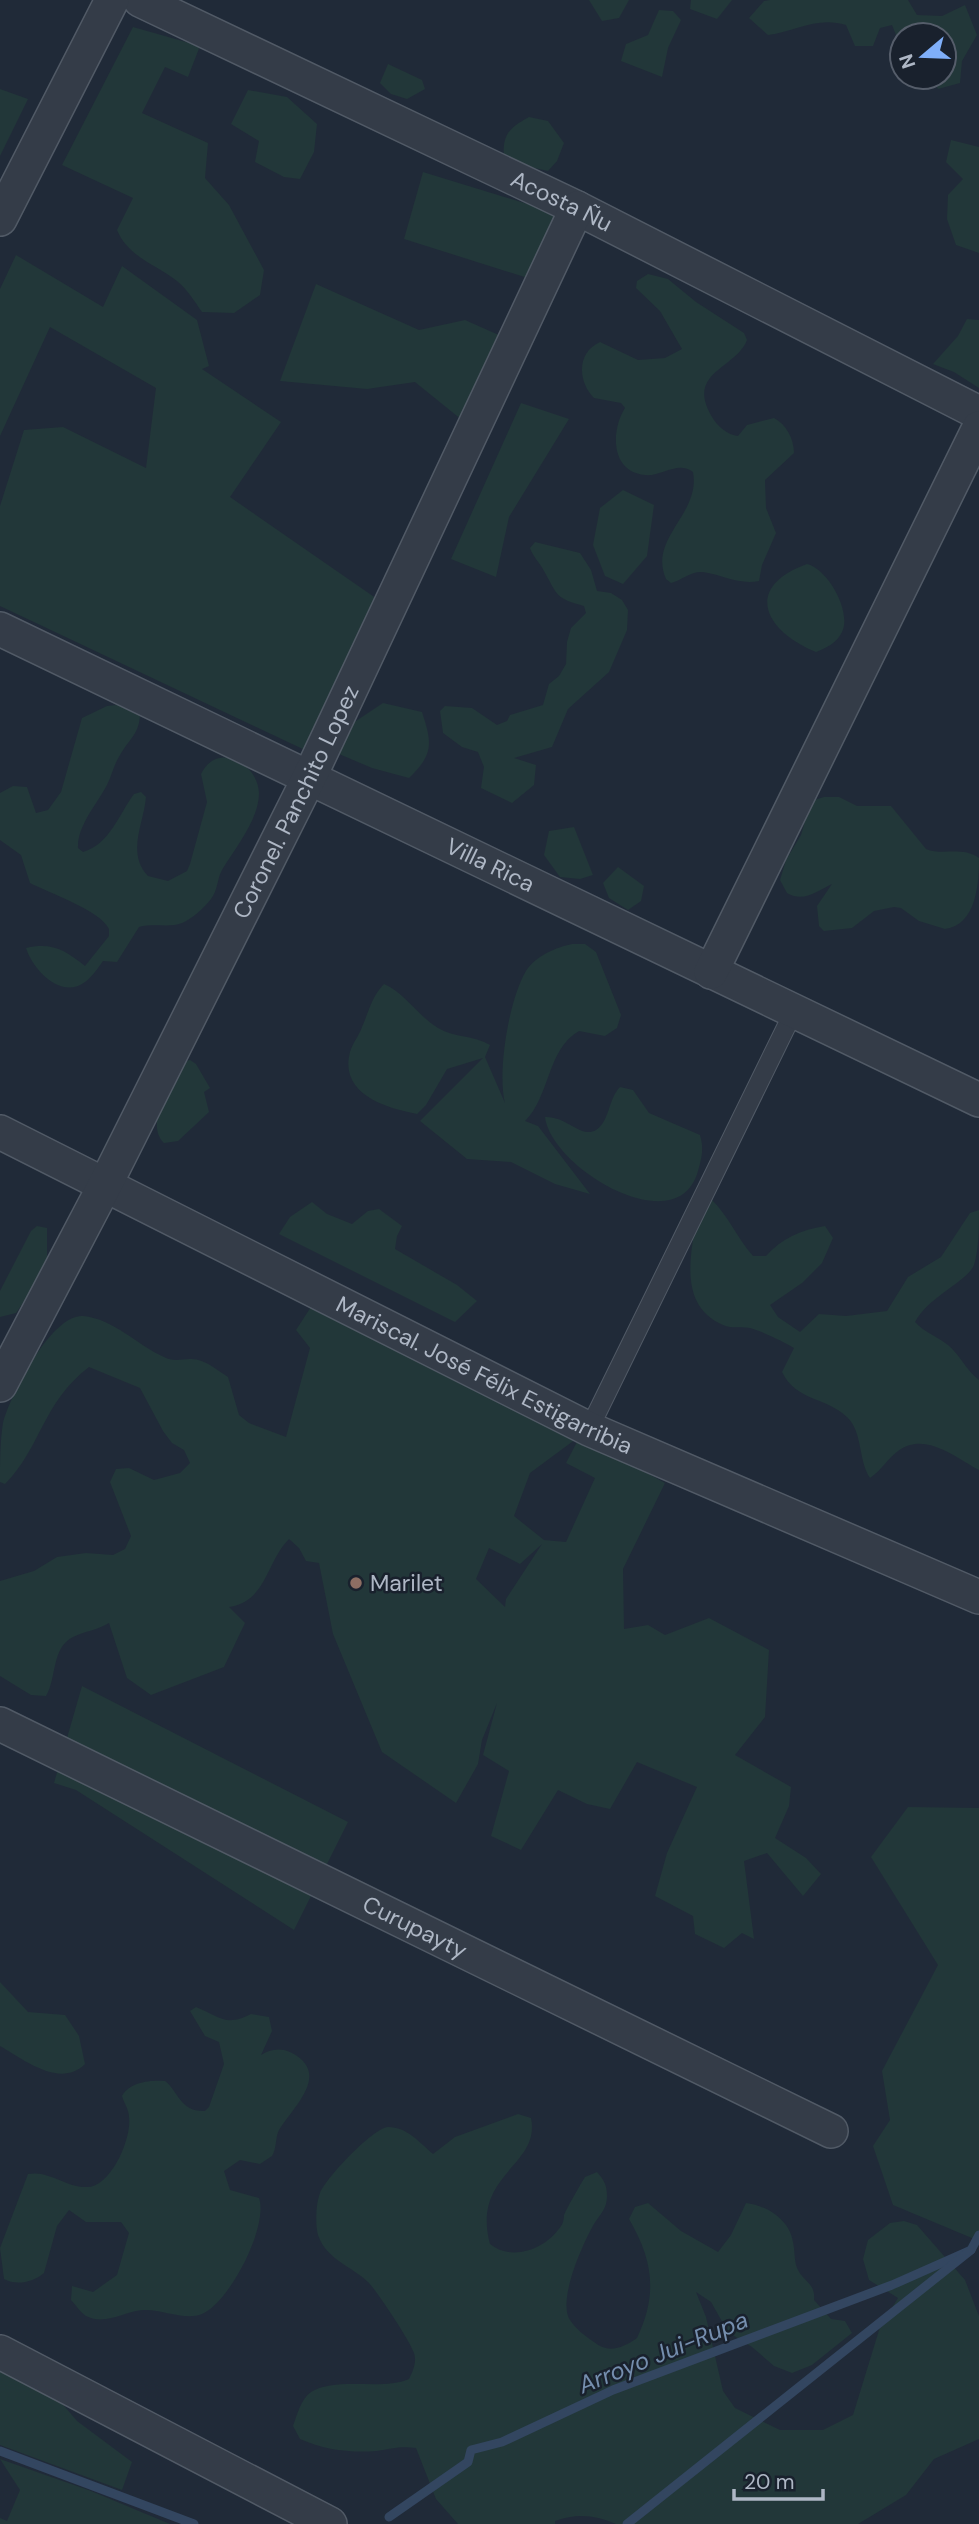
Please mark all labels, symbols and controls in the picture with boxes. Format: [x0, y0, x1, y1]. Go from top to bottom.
north arrow [888, 21, 958, 91]
text: N [893, 51, 921, 72]
street label: Acosta Ñu [506, 164, 617, 238]
street label: Coronel. Panchito Lopez [226, 680, 365, 924]
street label: Villa Rica [441, 831, 539, 899]
street label: Mariscal. José Félix Estigarribia [331, 1289, 637, 1461]
place label: Marilet [370, 1568, 443, 1598]
marker: Marilet [348, 1575, 364, 1591]
street label: Curupayty [358, 1889, 472, 1966]
water label: Arroyo Jui-Rupa [573, 2304, 753, 2401]
scale bar [734, 2458, 823, 2502]
text: 20 m [744, 2468, 795, 2496]

